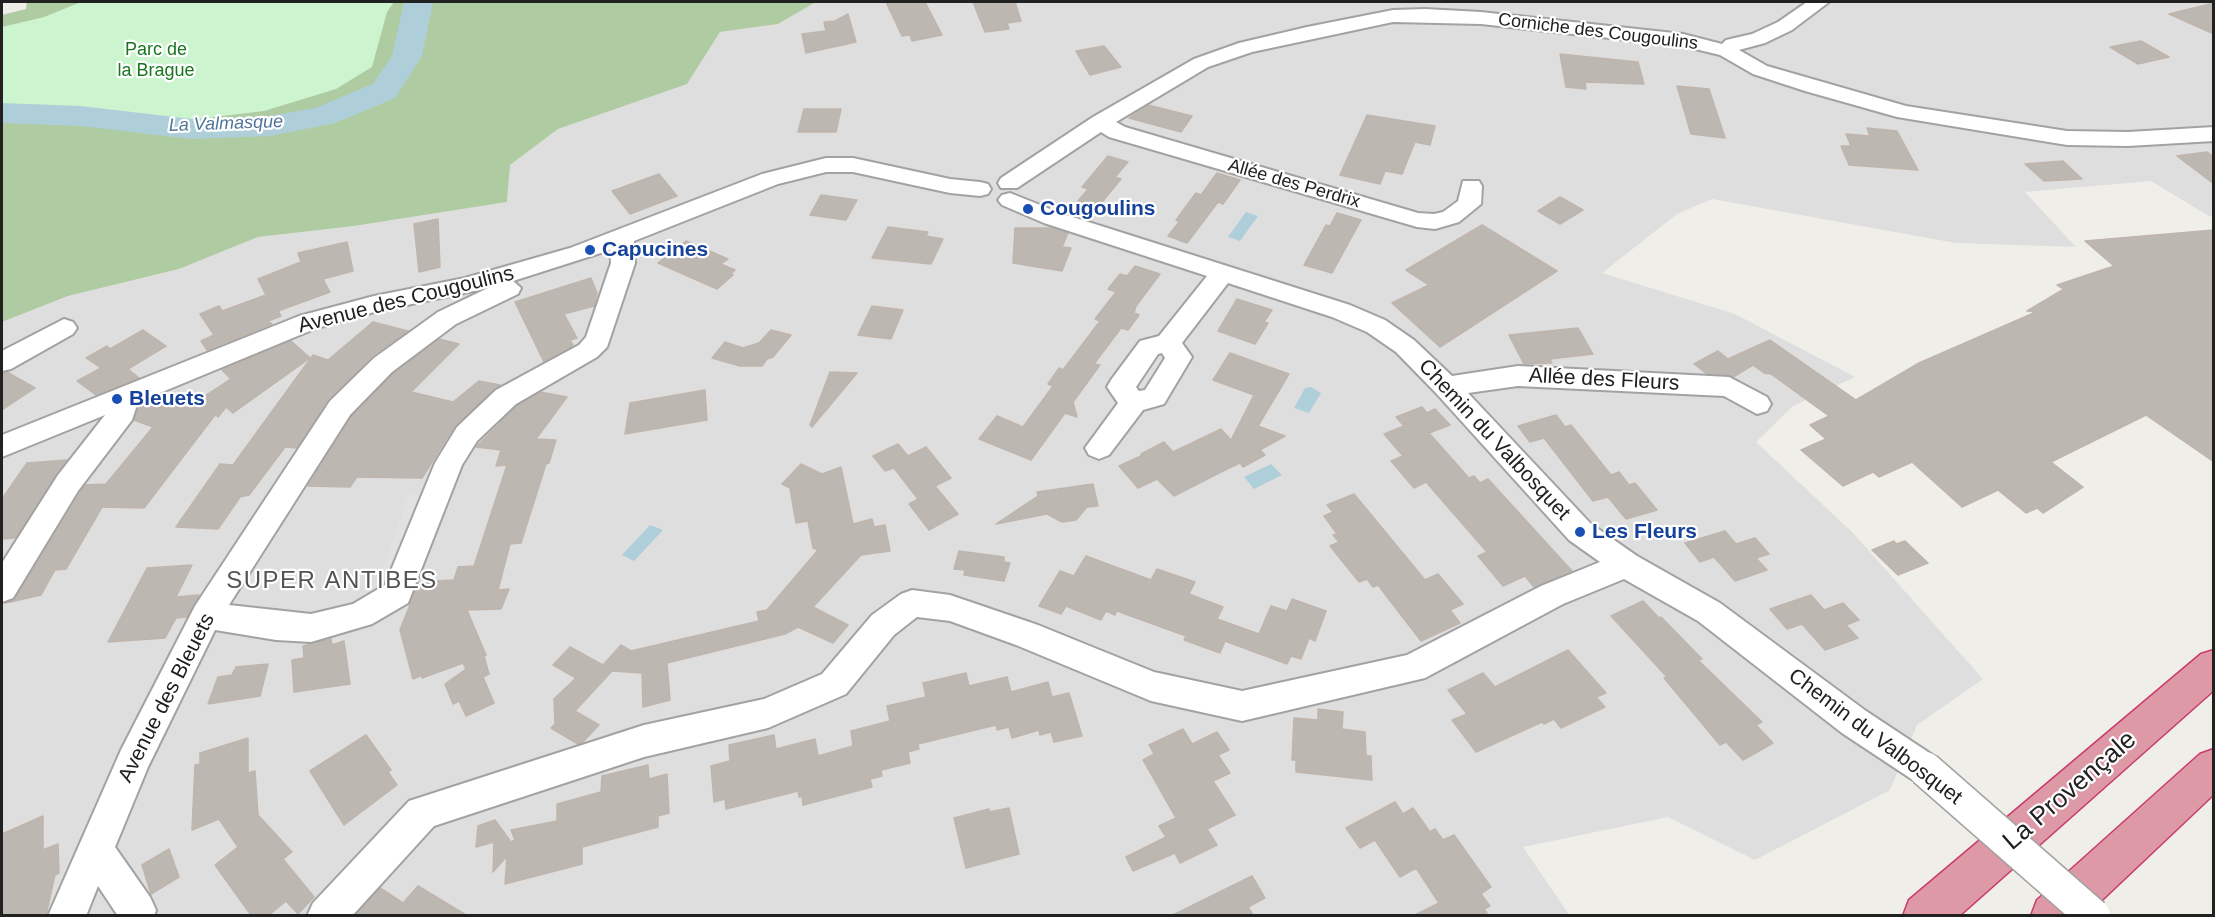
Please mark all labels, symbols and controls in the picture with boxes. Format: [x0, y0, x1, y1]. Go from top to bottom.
street label: Corniche des Cougoulins [1497, 9, 1699, 55]
park label: Parc de la Brague [117, 39, 195, 82]
water label: La Valmasque [168, 111, 284, 137]
street label: Allée des Perdrix [1226, 155, 1362, 213]
place label: Cougoulins [1040, 196, 1155, 222]
marker: Cougoulins [1021, 202, 1035, 216]
place label: Capucines [602, 237, 708, 263]
marker: Capucines [583, 243, 597, 257]
street label: Avenue des Cougoulins [296, 261, 516, 339]
street label: Chemin du Valbosquet [1413, 354, 1575, 526]
street label: Allée des Fleurs [1528, 363, 1680, 397]
place label: Bleuets [129, 386, 205, 412]
marker: Bleuets [110, 392, 124, 406]
place label: Les Fleurs [1592, 519, 1697, 545]
marker: Les Fleurs [1573, 525, 1587, 539]
district label: SUPER ANTIBES [226, 567, 438, 595]
street label: Avenue des Bleuets [113, 609, 221, 787]
street label: Chemin du Valbosquet [1783, 663, 1967, 811]
street label: La Provençale [1997, 725, 2143, 857]

